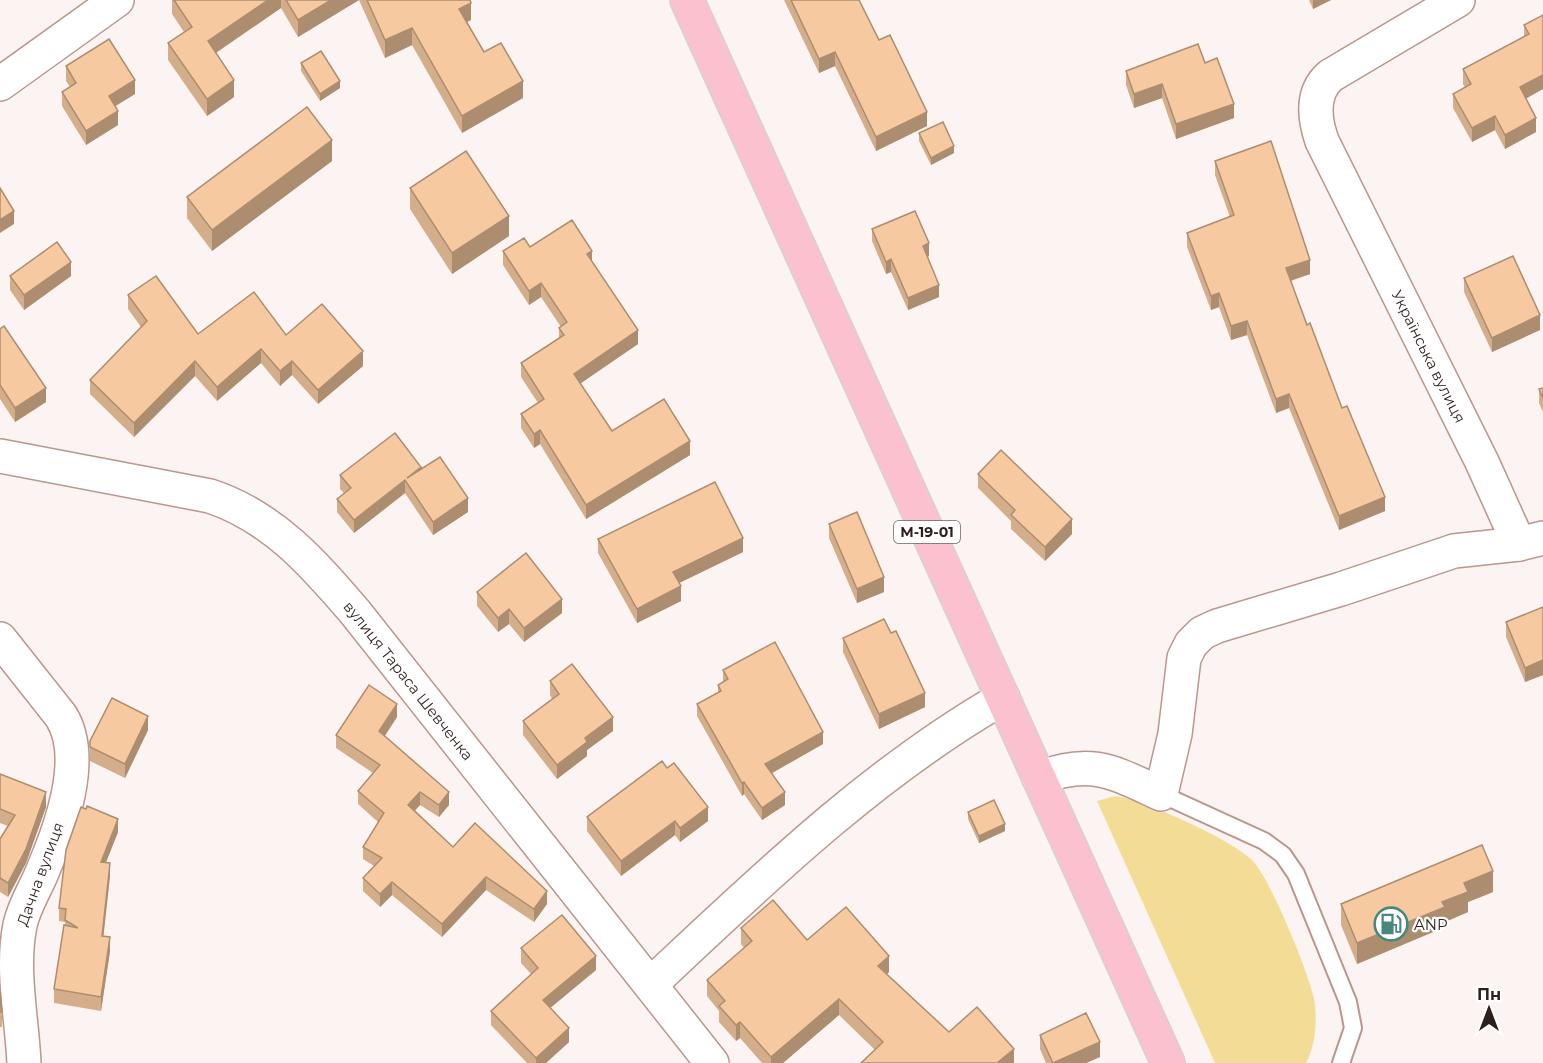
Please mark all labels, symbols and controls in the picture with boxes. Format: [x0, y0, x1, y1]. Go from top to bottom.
street label: Українська вулиця [1388, 287, 1470, 426]
road number: М-19-01 [894, 521, 960, 543]
street label: вулиця Тараса Шевченка [340, 597, 478, 764]
street label: Дачна вулиця [12, 820, 68, 928]
fuel station icon: ANP [1373, 906, 1409, 942]
place label: ANP [1414, 915, 1448, 934]
north arrow [1459, 979, 1519, 1039]
text: Пн [1477, 985, 1501, 1004]

